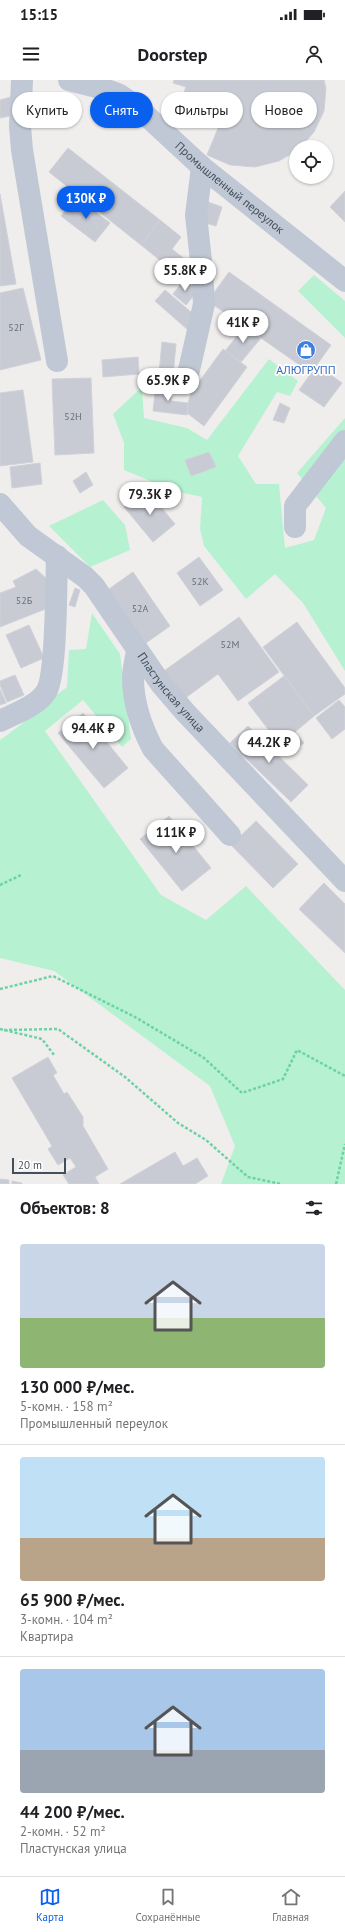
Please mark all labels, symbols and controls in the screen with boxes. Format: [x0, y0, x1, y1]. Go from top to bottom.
text: 15:15 [20, 5, 58, 24]
icon: menu [20, 43, 42, 65]
text: Doorstep [138, 43, 207, 66]
icon: person [303, 43, 325, 65]
chip: Купить [12, 92, 82, 128]
chip: Снять [90, 92, 153, 128]
chip: Фильтры [161, 92, 243, 128]
chip: Новое [251, 92, 317, 128]
street label: Промышленный переулок [172, 138, 288, 237]
map controls [289, 140, 333, 184]
button: locate [289, 140, 333, 184]
pin: 130K ₽ [53, 186, 119, 220]
text: 130K ₽ [66, 190, 106, 207]
pin: 55.8K ₽ [148, 258, 222, 292]
text: 55.8K ₽ [163, 262, 207, 279]
pin: 41K ₽ [215, 310, 271, 344]
text: 41K ₽ [226, 314, 260, 331]
house number: 52Г [8, 321, 24, 334]
shop icon: АЛЮГРУПП [295, 339, 317, 361]
place label: АЛЮГРУПП [276, 362, 336, 377]
pin: 65.9K ₽ [131, 368, 205, 402]
text: 65.9K ₽ [146, 372, 190, 389]
house number: 52Н [64, 410, 82, 423]
pin: 79.3K ₽ [113, 482, 187, 516]
text: 79.3K ₽ [128, 486, 172, 503]
house number: 52К [192, 575, 209, 588]
house number: 52Б [16, 594, 33, 607]
house number: 52А [132, 602, 149, 615]
house number: 52М [221, 638, 239, 651]
street label: Пластунская улица [135, 649, 208, 735]
pin: 94.4K ₽ [56, 716, 130, 750]
text: 94.4K ₽ [71, 720, 115, 737]
pin: 44.2K ₽ [232, 730, 306, 764]
text: 44.2K ₽ [247, 734, 291, 751]
pin: 111K ₽ [143, 820, 209, 854]
text: 111K ₽ [156, 824, 196, 841]
scale bar [12, 1156, 66, 1175]
text: 20 m [18, 1158, 42, 1172]
text: Объектов: 8 [20, 1197, 110, 1219]
icon: filters [303, 1197, 325, 1219]
icon: home [137, 1270, 209, 1342]
text: 130 000 ₽/мес. [20, 1376, 134, 1398]
text: 5-комн. · 158 m² [20, 1398, 113, 1415]
text: Промышленный переулок [20, 1415, 168, 1432]
icon: home [137, 1483, 209, 1555]
text: 65 900 ₽/мес. [20, 1589, 125, 1611]
text: 3-комн. · 104 m² [20, 1611, 113, 1628]
text: Квартира [20, 1628, 73, 1645]
icon: home [137, 1695, 209, 1767]
text: 44 200 ₽/мес. [20, 1801, 125, 1823]
text: 2-комн. · 52 m² [20, 1823, 106, 1840]
text: Пластунская улица [20, 1840, 127, 1857]
tab: Карта [36, 1886, 64, 1924]
tab: Сохранённые [136, 1886, 200, 1924]
tab: Главная [272, 1886, 309, 1924]

